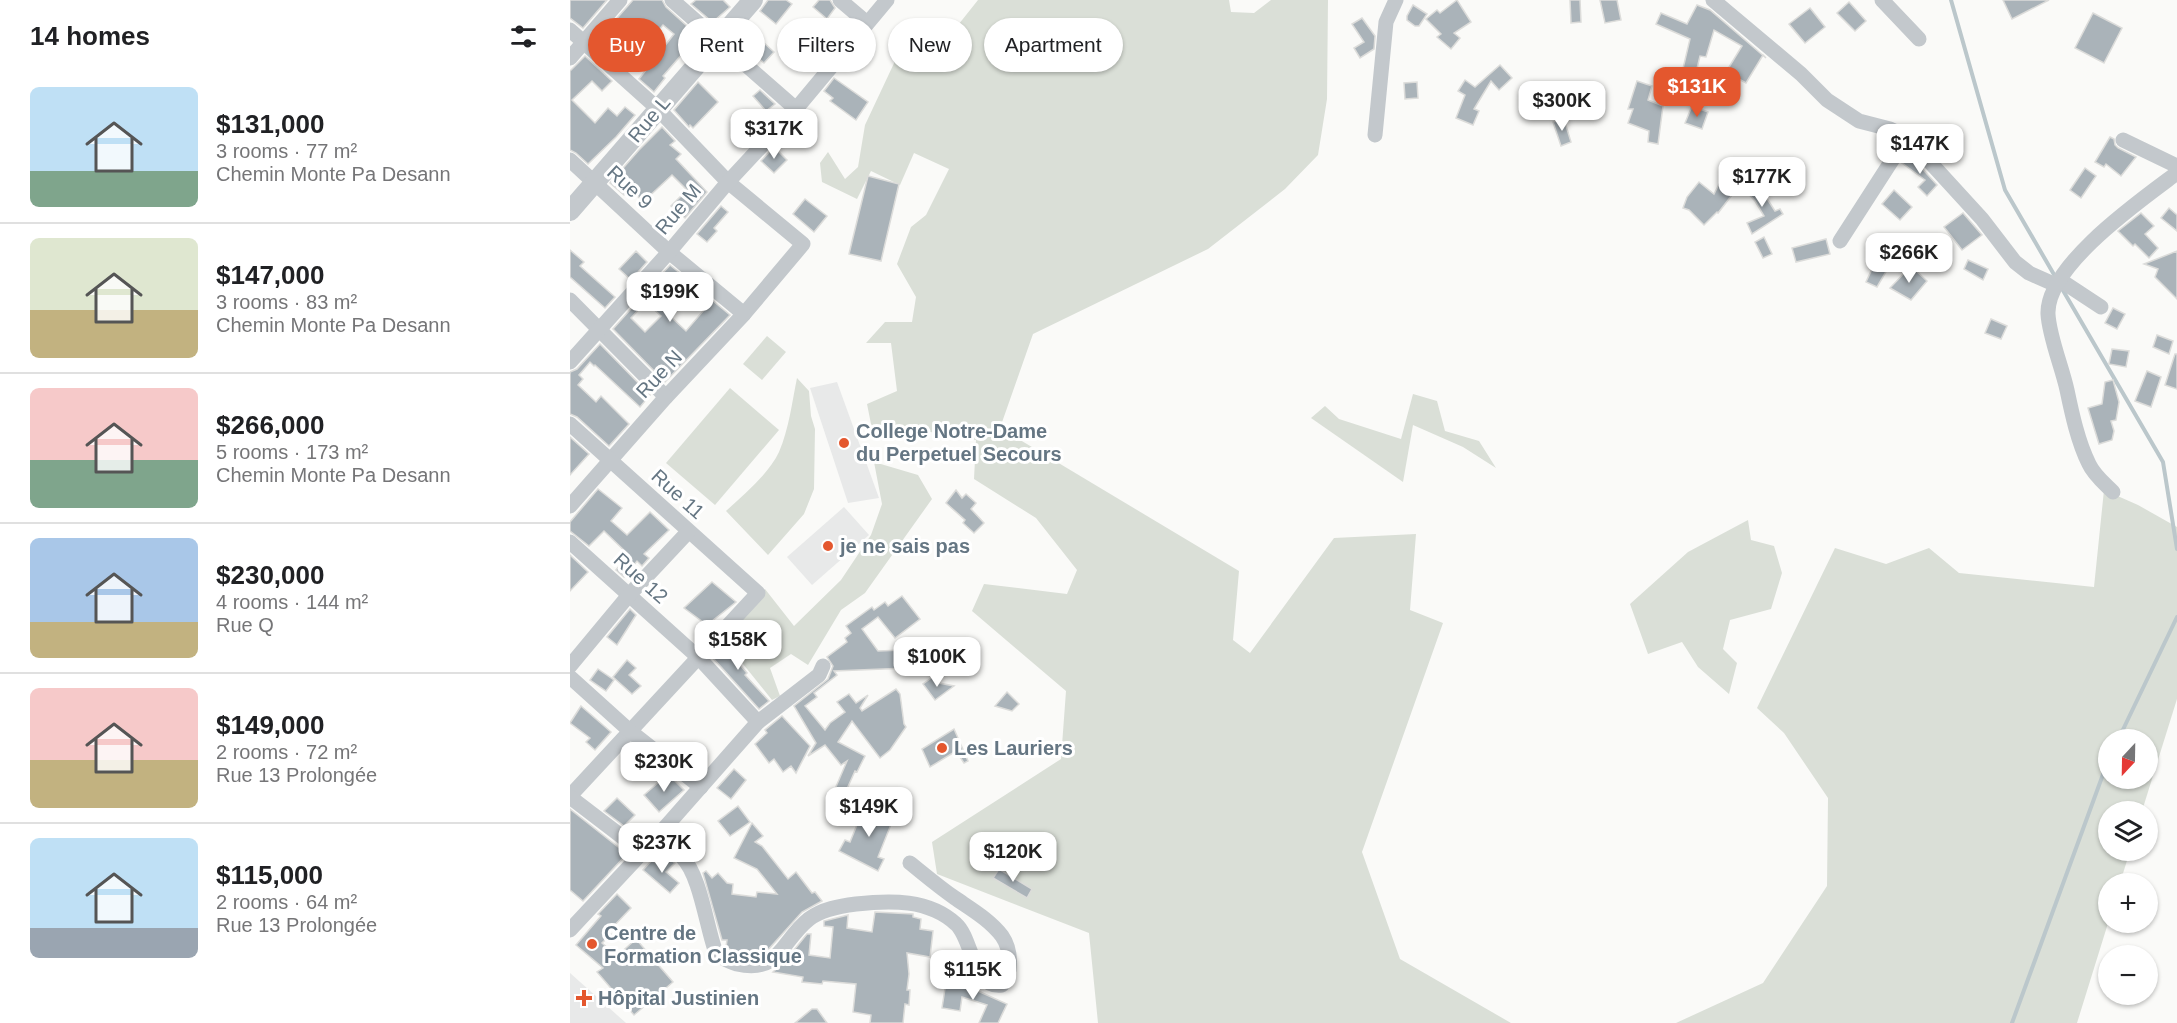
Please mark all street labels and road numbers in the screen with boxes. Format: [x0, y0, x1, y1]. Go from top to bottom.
street label: Rue L [623, 91, 675, 147]
street label: Rue 9 [603, 161, 657, 213]
street label: Rue M [651, 179, 705, 239]
street label: Rue N [632, 346, 686, 402]
street label: Rue 11 [647, 465, 709, 523]
street label: Rue 12 [610, 548, 672, 608]

